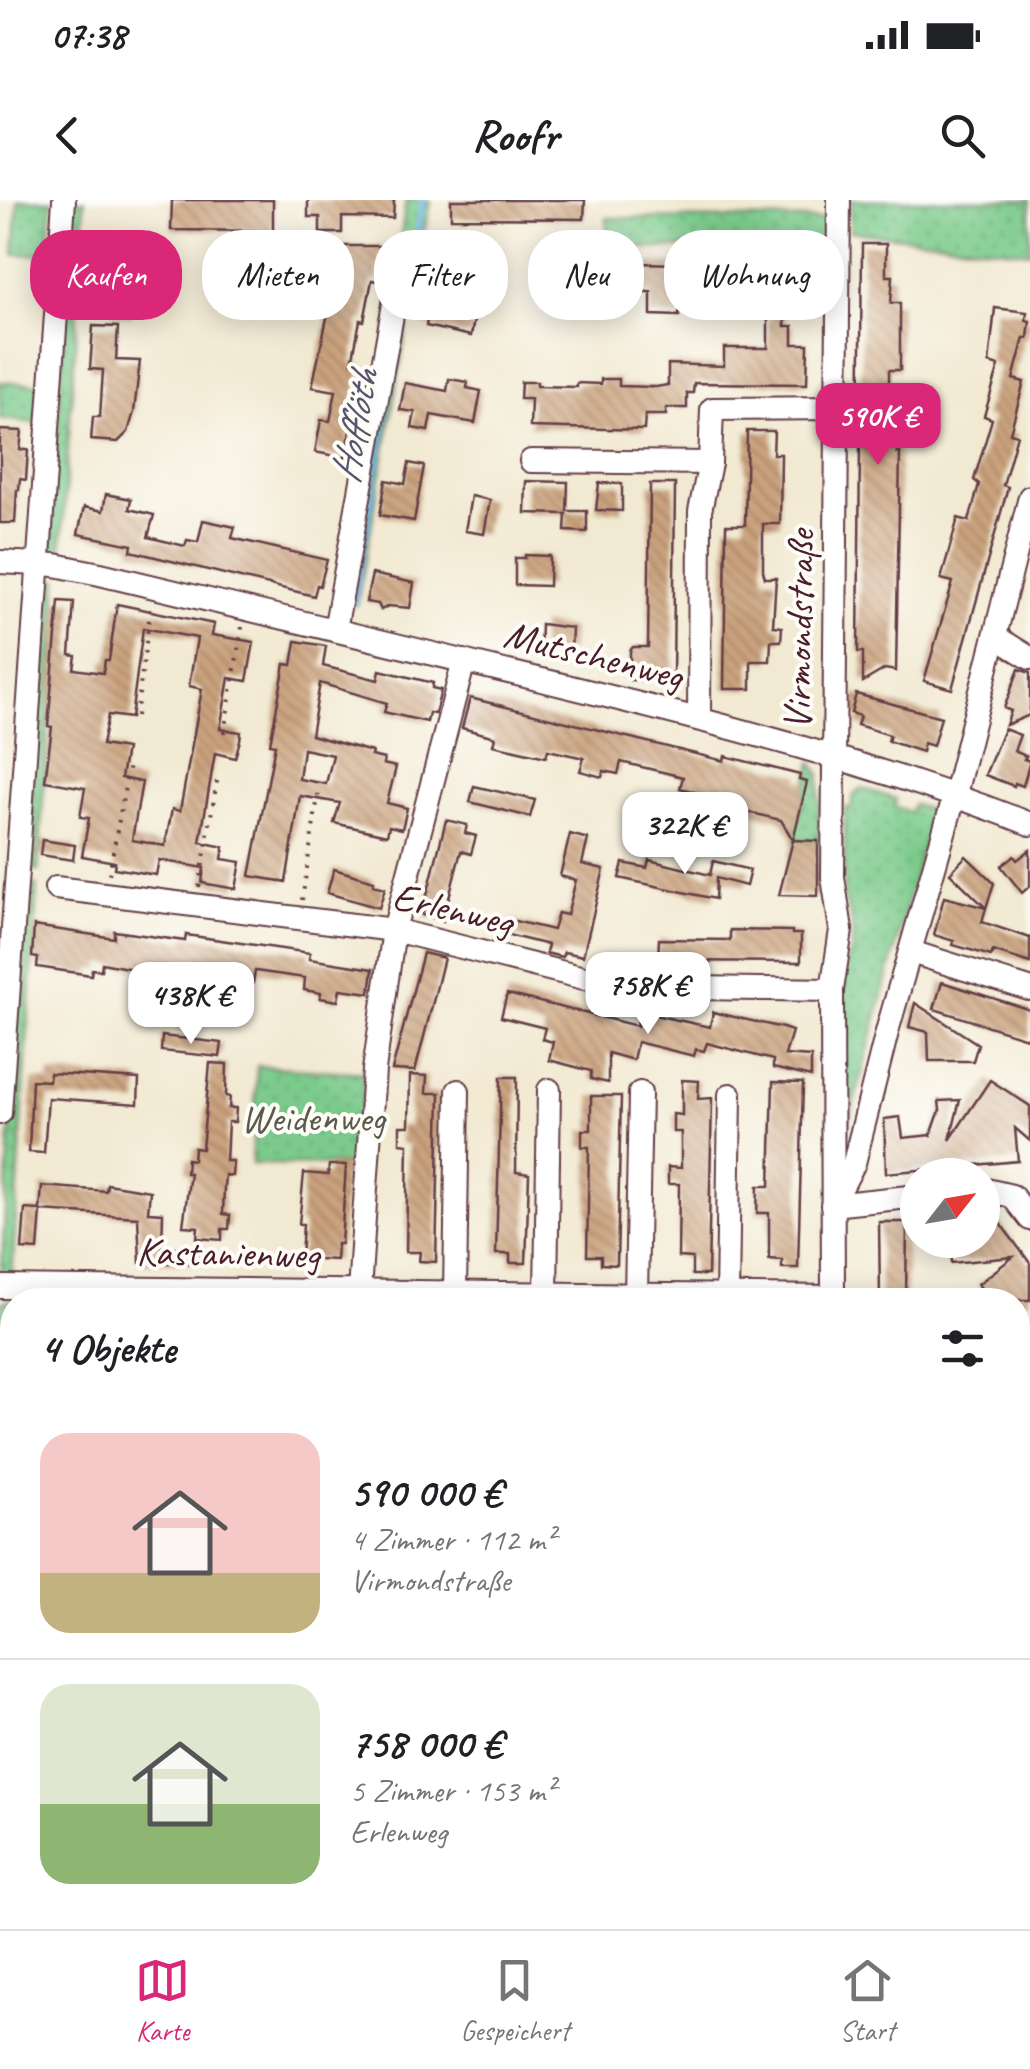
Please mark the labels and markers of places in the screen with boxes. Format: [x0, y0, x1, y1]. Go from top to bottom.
pin: 590K € [797, 383, 959, 468]
pin: 322K € [604, 792, 766, 877]
pin: 758K € [567, 952, 729, 1037]
pin: 438K € [110, 962, 272, 1047]

